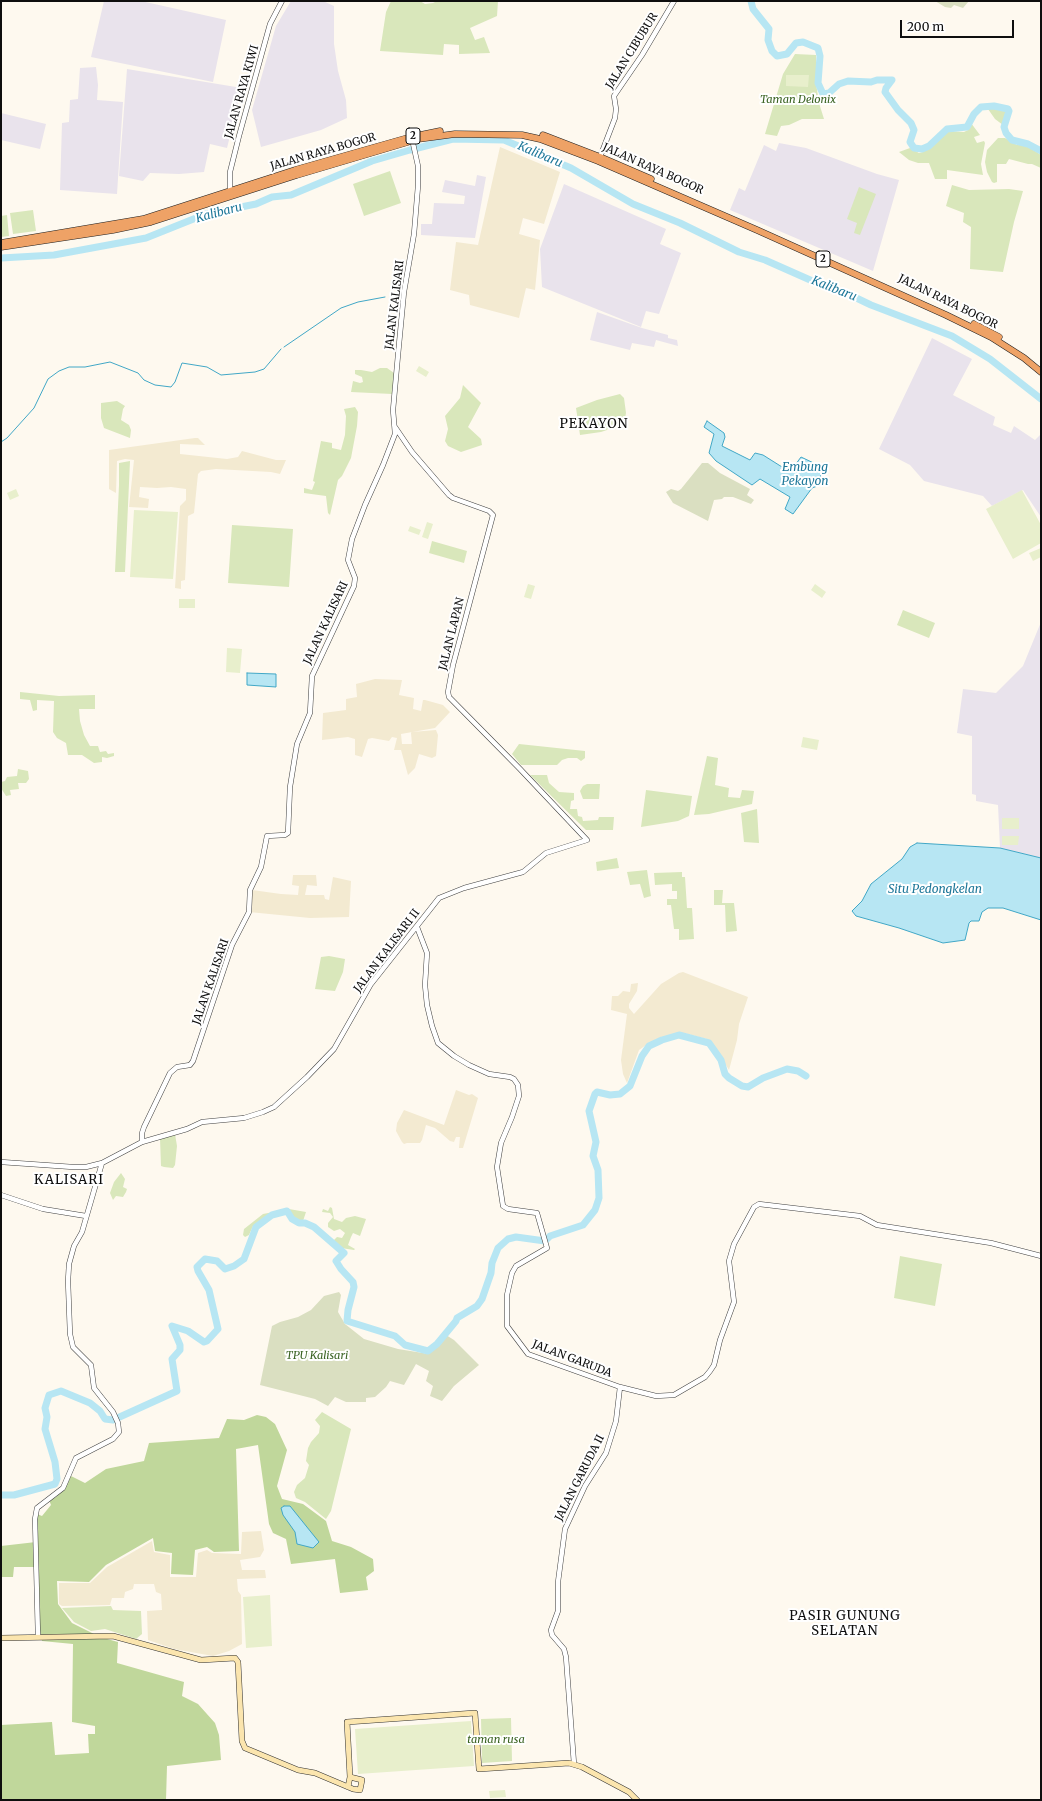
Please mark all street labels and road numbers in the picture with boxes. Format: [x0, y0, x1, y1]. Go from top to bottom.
street label: JALAN CIBUBUR [603, 10, 661, 92]
street label: JALAN RAYA KIWI [222, 44, 262, 140]
road number: 2 [406, 128, 420, 144]
street label: JALAN RAYA BOGOR [269, 131, 377, 173]
street label: JALAN RAYA BOGOR [600, 141, 706, 197]
road number: 2 [816, 251, 830, 267]
street label: JALAN KALISARI [383, 259, 407, 351]
street label: JALAN RAYA BOGOR [896, 272, 1000, 332]
street label: JALAN KALISARI [301, 579, 351, 667]
street label: JALAN LAPAN [437, 596, 467, 672]
street label: JALAN KALISARI II [351, 907, 423, 995]
street label: JALAN KALISARI [190, 937, 232, 1027]
street label: JALAN GARUDA [530, 1338, 614, 1380]
street label: JALAN GARUDA II [553, 1433, 607, 1523]

